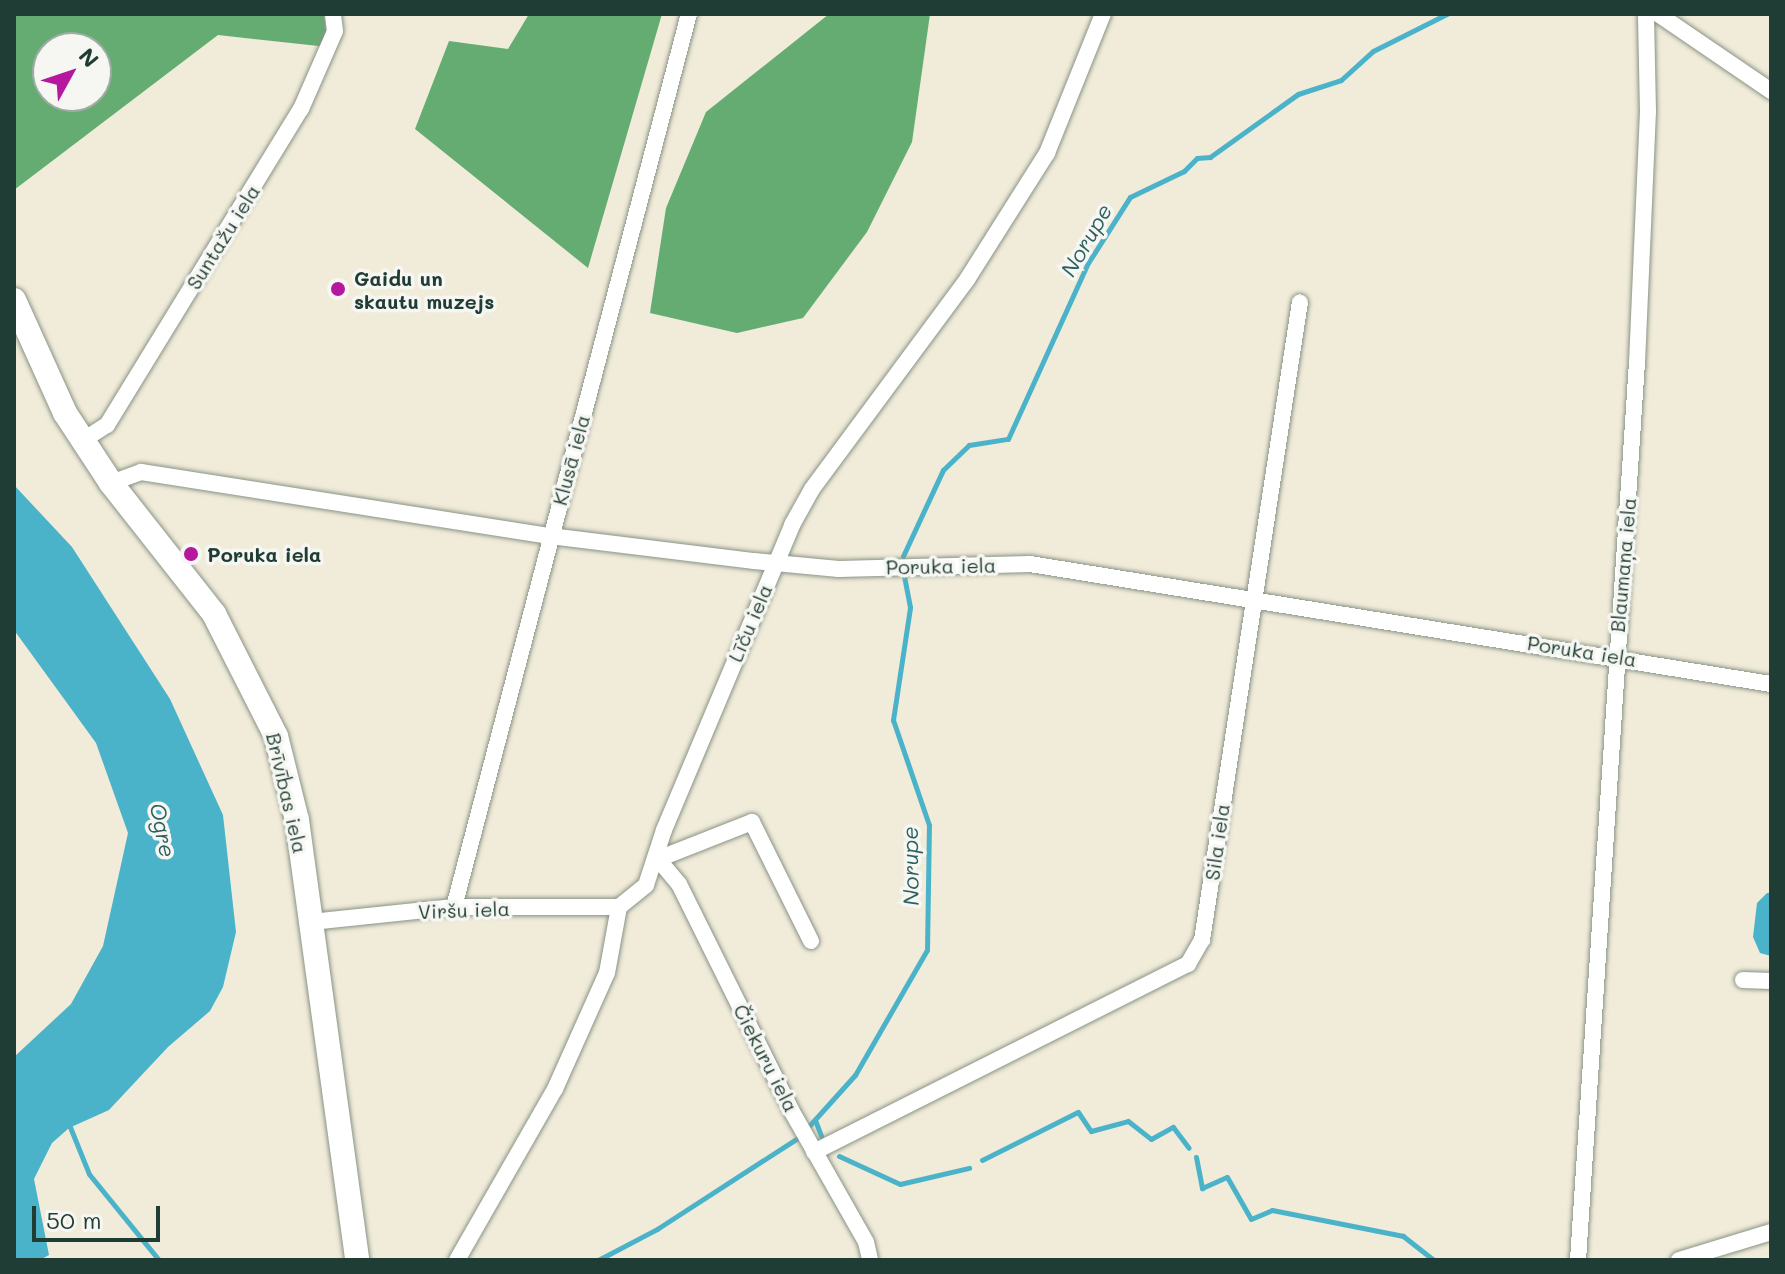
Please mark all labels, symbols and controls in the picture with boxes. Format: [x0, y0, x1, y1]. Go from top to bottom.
north arrow [32, 32, 112, 112]
text: N [73, 42, 106, 73]
street label: Suntažu iela [181, 180, 265, 294]
water label: Norupe [1055, 199, 1117, 281]
place label: Gaidu un skautu muzejs [354, 266, 494, 313]
marker: Gaidu un skautu muzejs [329, 280, 347, 298]
street label: Klusā iela [547, 412, 595, 508]
street label: Blaumaņa iela [1605, 497, 1641, 633]
place label: Poruka iela [207, 542, 321, 566]
marker: Poruka iela [182, 545, 200, 563]
street label: Poruka iela [886, 553, 996, 579]
street label: Līču iela [723, 581, 777, 665]
street label: Poruka iela [1526, 631, 1638, 671]
street label: Brīvības iela [261, 730, 313, 856]
water label: Ogre [144, 800, 182, 860]
street label: Sila iela [1200, 802, 1234, 882]
water label: Norupe [896, 826, 924, 906]
street label: Viršu iela [418, 896, 510, 924]
street label: Čiekuru iela [729, 1000, 803, 1116]
scale bar [36, 1190, 164, 1240]
text: 50 m [46, 1204, 102, 1235]

